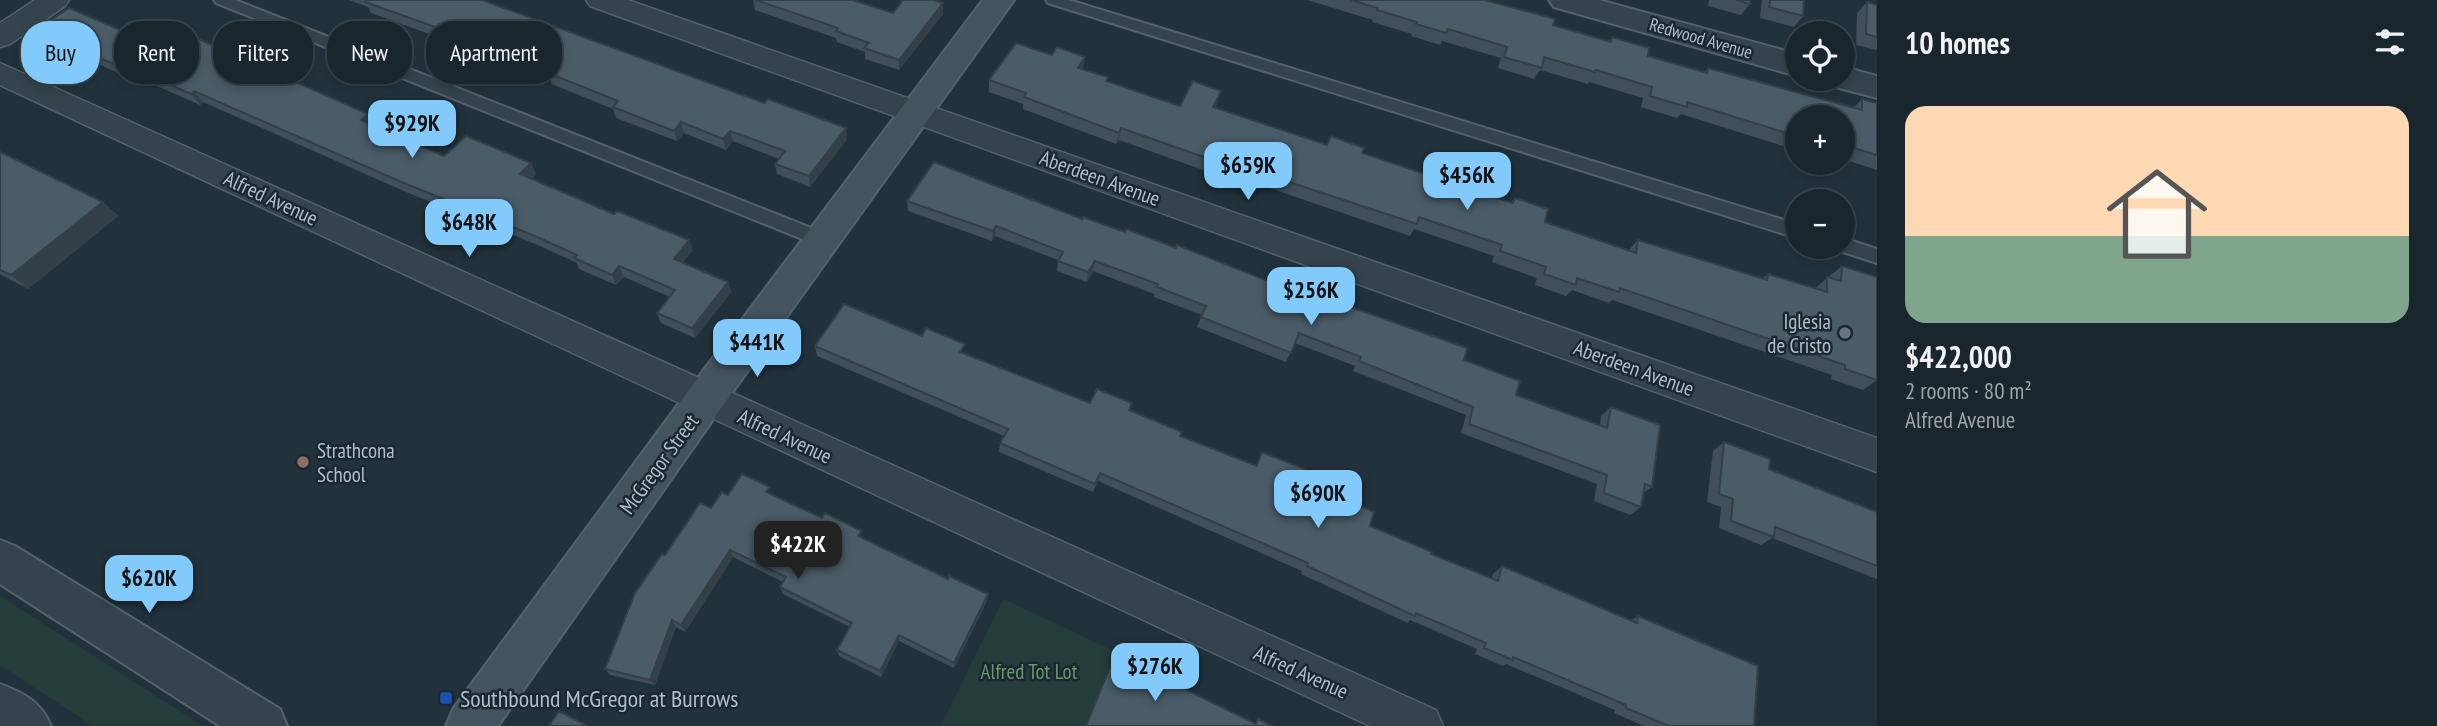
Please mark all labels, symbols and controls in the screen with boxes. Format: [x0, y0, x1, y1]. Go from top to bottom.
street label: Redwood Avenue [1647, 12, 1755, 64]
chip: Buy [21, 21, 100, 84]
chip: Rent [114, 21, 199, 84]
chip: Filters [213, 21, 313, 84]
chip: New [327, 21, 412, 84]
chip: Apartment [426, 21, 562, 84]
map controls [1785, 21, 1855, 259]
button: locate [1785, 21, 1855, 91]
text: 10 homes [1905, 23, 2010, 62]
icon: filters [2371, 23, 2409, 61]
pin: $929K [363, 100, 461, 160]
button: + [1785, 105, 1855, 175]
text: $929K [384, 108, 440, 137]
pin: $659K [1199, 142, 1297, 202]
street label: Aberdeen Avenue [1036, 144, 1164, 212]
text: $659K [1220, 150, 1276, 179]
icon: home [2094, 151, 2220, 277]
pin: $456K [1418, 152, 1516, 212]
text: $456K [1439, 160, 1495, 189]
street label: Alfred Avenue [220, 164, 322, 232]
button: − [1785, 189, 1855, 259]
pin: $648K [420, 200, 518, 259]
text: $648K [441, 207, 497, 236]
pin: $256K [1262, 268, 1360, 327]
text: $256K [1283, 275, 1339, 304]
place label: Iglesia de Cristo [1767, 308, 1831, 359]
pin: $441K [708, 320, 806, 379]
marker: Iglesia de Cristo [1837, 325, 1853, 341]
text: $441K [729, 327, 785, 356]
street label: Aberdeen Avenue [1570, 334, 1698, 402]
text: $422,000 [1905, 337, 2012, 376]
text: 2 rooms · 80 m² [1905, 376, 2032, 405]
street label: Alfred Avenue [734, 402, 836, 470]
text: Alfred Avenue [1905, 405, 2015, 434]
street label: McGregor Street [614, 408, 705, 519]
place label: Strathcona School [317, 437, 395, 488]
marker: Strathcona School [295, 454, 311, 470]
pin: $690K [1269, 470, 1367, 530]
text: $690K [1290, 478, 1346, 507]
pin: $422K [749, 522, 847, 581]
text: $422K [770, 529, 826, 558]
pin: $620K [100, 556, 198, 615]
text: $620K [121, 563, 177, 592]
street label: Alfred Avenue [1249, 639, 1353, 705]
pin: $276K [1106, 644, 1204, 703]
text: $276K [1127, 651, 1183, 680]
park label: Alfred Tot Lot [981, 658, 1078, 685]
place label: Southbound McGregor at Burrows [460, 683, 738, 714]
marker: Southbound McGregor at Burrows [438, 690, 454, 706]

